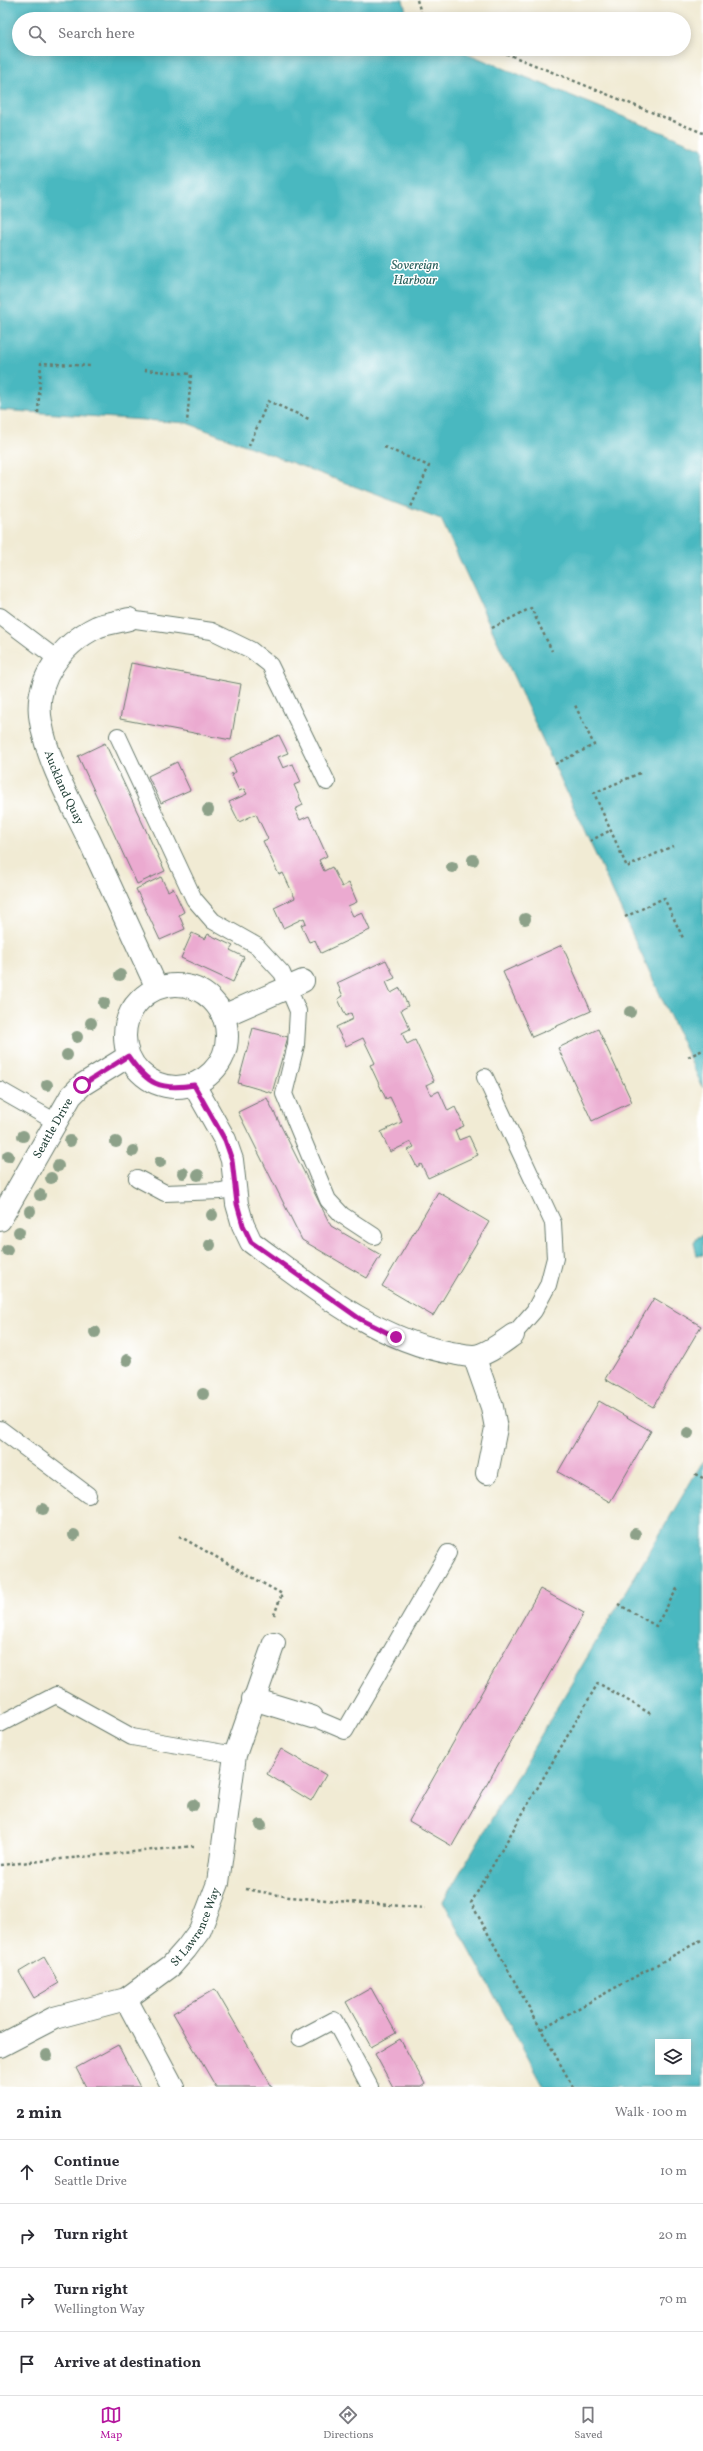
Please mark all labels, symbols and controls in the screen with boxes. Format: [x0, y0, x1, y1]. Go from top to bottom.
search box [12, 12, 691, 56]
icon: search [26, 23, 48, 45]
text: Search here [58, 24, 135, 45]
water label: Sovereign Harbour [391, 257, 439, 290]
street label: Auckland Quay [40, 748, 88, 828]
route start [73, 1076, 91, 1094]
street label: Seattle Drive [30, 1095, 77, 1162]
route end [387, 1328, 405, 1346]
street label: St Lawrence Way [167, 1885, 225, 1970]
map controls [655, 2039, 691, 2075]
button: layers [655, 2039, 691, 2075]
text: 2 min [16, 2102, 62, 2125]
text: Walk · 100 m [615, 2104, 687, 2122]
text: Continue [54, 2152, 119, 2173]
icon: ahead [16, 2161, 38, 2183]
text: 10 m [660, 2163, 687, 2181]
text: Seattle Drive [54, 2173, 127, 2191]
icon: right [16, 2225, 38, 2247]
text: Turn right [54, 2225, 128, 2246]
text: 20 m [658, 2227, 687, 2245]
text: Turn right [54, 2280, 128, 2301]
icon: right [16, 2289, 38, 2311]
text: 70 m [659, 2291, 687, 2309]
text: Wellington Way [54, 2301, 145, 2319]
icon: arrive [16, 2353, 38, 2375]
text: Arrive at destination [54, 2353, 201, 2374]
tab: Map [100, 2404, 122, 2443]
tab: Directions [323, 2404, 374, 2443]
tab: Saved [574, 2404, 603, 2443]

